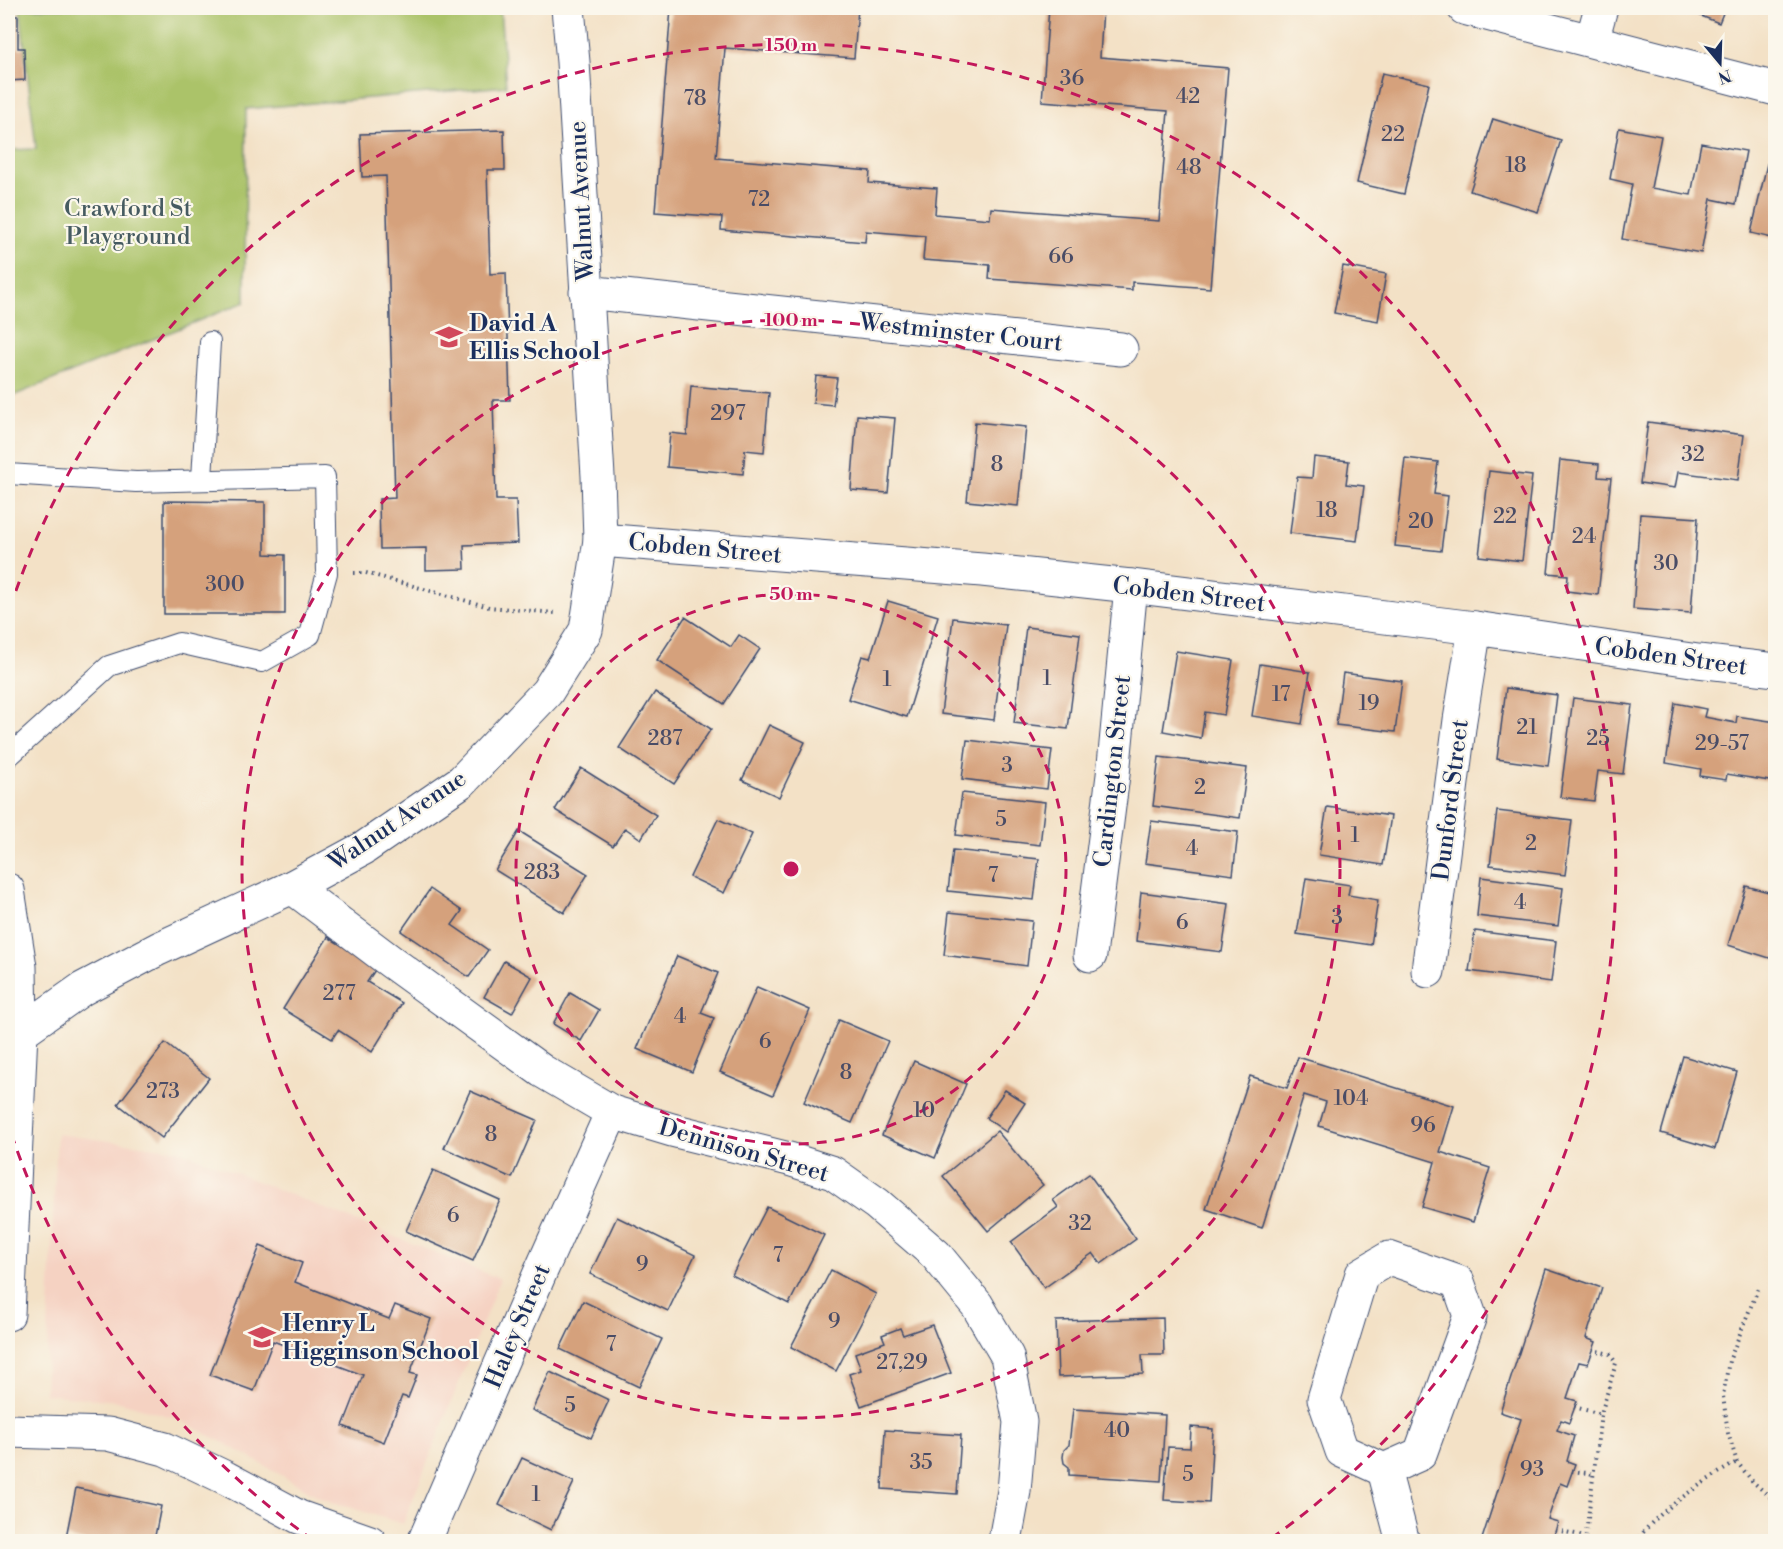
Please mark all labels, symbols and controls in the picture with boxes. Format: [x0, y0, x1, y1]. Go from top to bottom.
north arrow [1690, 33, 1750, 93]
text: 150 m [765, 34, 818, 57]
text: N [1715, 65, 1734, 88]
house number: 36 [1060, 66, 1084, 92]
house number: 42 [1176, 84, 1200, 110]
house number: 78 [683, 86, 707, 112]
street label: Walnut Avenue [563, 120, 601, 283]
house number: 22 [1381, 122, 1405, 148]
house number: 18 [1505, 153, 1527, 179]
house number: 48 [1176, 155, 1202, 181]
house number: 72 [748, 187, 770, 213]
park label: Crawford St Playground [64, 194, 192, 252]
house number: 66 [1048, 244, 1074, 270]
street label: Westminster Court [857, 307, 1065, 359]
place label: David A Ellis School [469, 309, 600, 367]
text: 100 m [764, 309, 818, 332]
school or university icon: David A Ellis School [434, 322, 464, 352]
house number: 297 [710, 401, 746, 427]
house number: 32 [1681, 442, 1705, 468]
house number: 8 [991, 452, 1003, 478]
house number: 18 [1316, 498, 1338, 524]
house number: 22 [1493, 504, 1517, 530]
house number: 20 [1408, 509, 1434, 535]
house number: 24 [1572, 524, 1596, 550]
street label: Cobden Street [627, 527, 783, 571]
house number: 30 [1653, 551, 1679, 577]
street label: Cobden Street [1111, 571, 1268, 619]
house number: 300 [205, 572, 245, 598]
text: 50 m [769, 583, 813, 606]
street label: Cobden Street [1593, 631, 1750, 683]
house number: 1 [1042, 666, 1052, 692]
house number: 1 [882, 667, 892, 693]
street label: Cardington Street [1088, 673, 1138, 869]
house number: 17 [1272, 682, 1291, 708]
house number: 19 [1358, 691, 1380, 717]
house number: 21 [1516, 715, 1538, 741]
street label: Dunford Street [1426, 717, 1476, 882]
house number: 287 [647, 726, 683, 752]
house number: 25 [1586, 726, 1610, 752]
house number: 29-57 [1695, 731, 1750, 757]
house number: 3 [1001, 753, 1013, 779]
street label: Walnut Avenue [322, 764, 472, 879]
house number: 2 [1194, 775, 1206, 801]
house number: 5 [995, 807, 1007, 833]
house number: 1 [1350, 823, 1360, 849]
house number: 2 [1525, 831, 1537, 857]
house number: 4 [1186, 836, 1198, 862]
centre of rings [781, 859, 801, 879]
house number: 283 [524, 860, 560, 886]
house number: 7 [988, 863, 999, 889]
house number: 4 [1514, 890, 1526, 916]
house number: 3 [1331, 905, 1343, 931]
house number: 6 [1176, 910, 1189, 936]
house number: 277 [322, 981, 356, 1007]
house number: 4 [674, 1004, 686, 1030]
house number: 6 [759, 1029, 772, 1055]
house number: 8 [840, 1060, 852, 1086]
house number: 273 [146, 1079, 180, 1105]
house number: 104 [1334, 1086, 1368, 1112]
house number: 10 [913, 1098, 935, 1124]
street label: Dennison Street [655, 1112, 833, 1190]
house number: 96 [1410, 1113, 1436, 1139]
house number: 8 [485, 1122, 497, 1148]
house number: 6 [447, 1203, 460, 1229]
house number: 32 [1068, 1211, 1092, 1237]
house number: 7 [773, 1243, 784, 1269]
house number: 9 [636, 1252, 648, 1278]
street label: Haley Street [478, 1259, 558, 1393]
place label: Henry L Higginson School [282, 1309, 479, 1367]
house number: 9 [828, 1309, 840, 1335]
school or university icon: Henry L Higginson School [247, 1322, 277, 1352]
house number: 7 [606, 1332, 617, 1358]
house number: 27,29 [876, 1350, 928, 1376]
house number: 5 [564, 1393, 576, 1419]
house number: 40 [1104, 1418, 1130, 1444]
house number: 35 [909, 1450, 933, 1476]
house number: 93 [1520, 1457, 1544, 1483]
house number: 5 [1182, 1462, 1194, 1488]
house number: 1 [531, 1482, 541, 1508]

